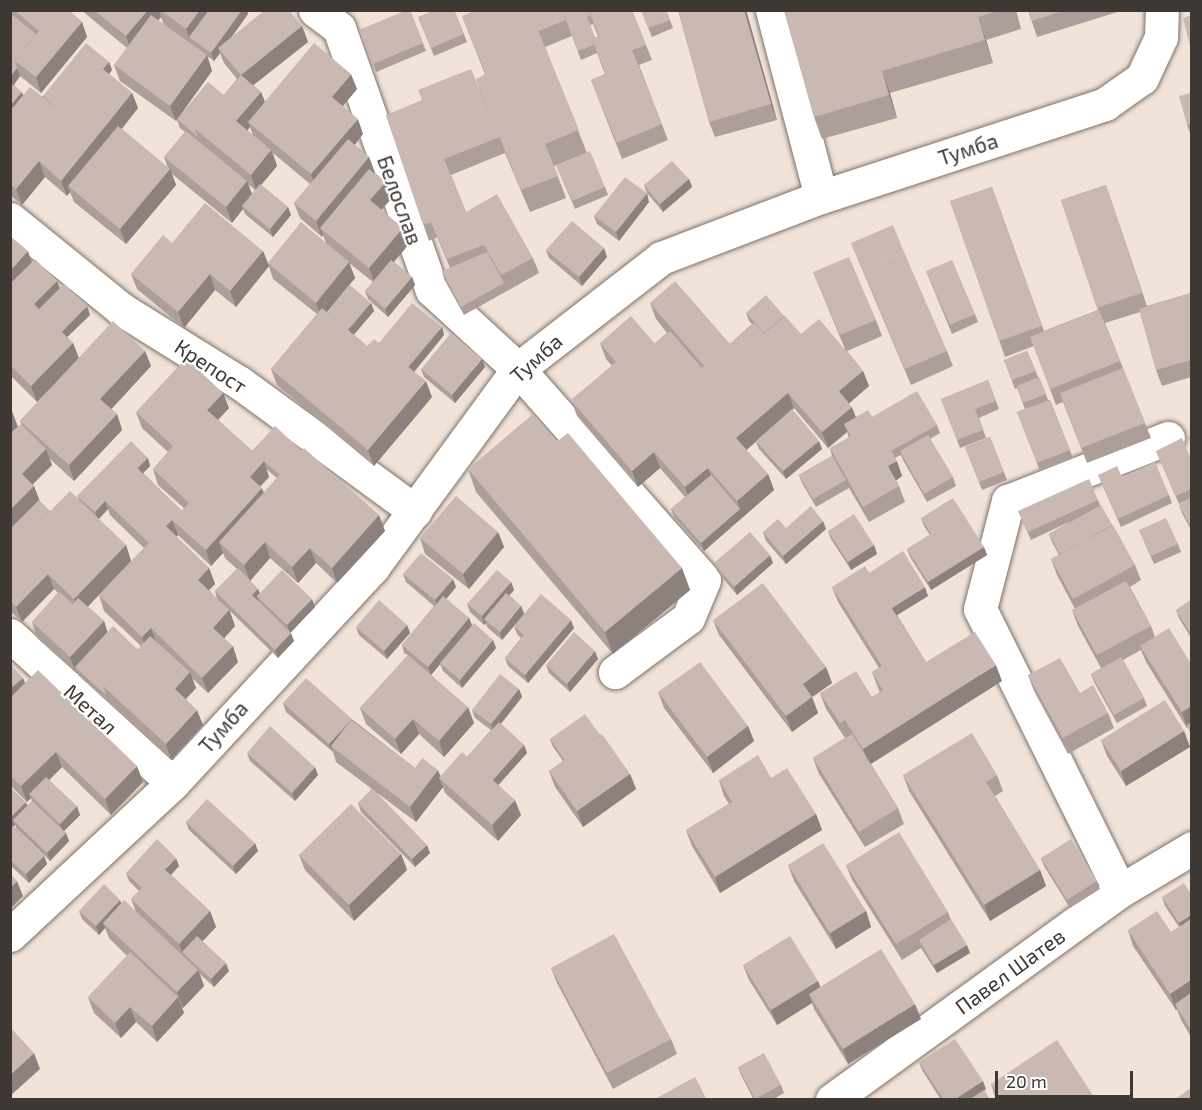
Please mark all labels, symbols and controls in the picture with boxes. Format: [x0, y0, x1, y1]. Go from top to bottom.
street label: Тумба [935, 128, 1001, 170]
street label: Белослав [372, 152, 428, 248]
street label: Тумба [505, 328, 567, 388]
street label: Крепост [170, 333, 252, 399]
street label: Метал [59, 679, 123, 739]
street label: Тумба [193, 696, 253, 758]
street label: Павел Шатев [950, 923, 1070, 1019]
scale bar [998, 1059, 1136, 1097]
text: 20 m [1006, 1070, 1047, 1092]

